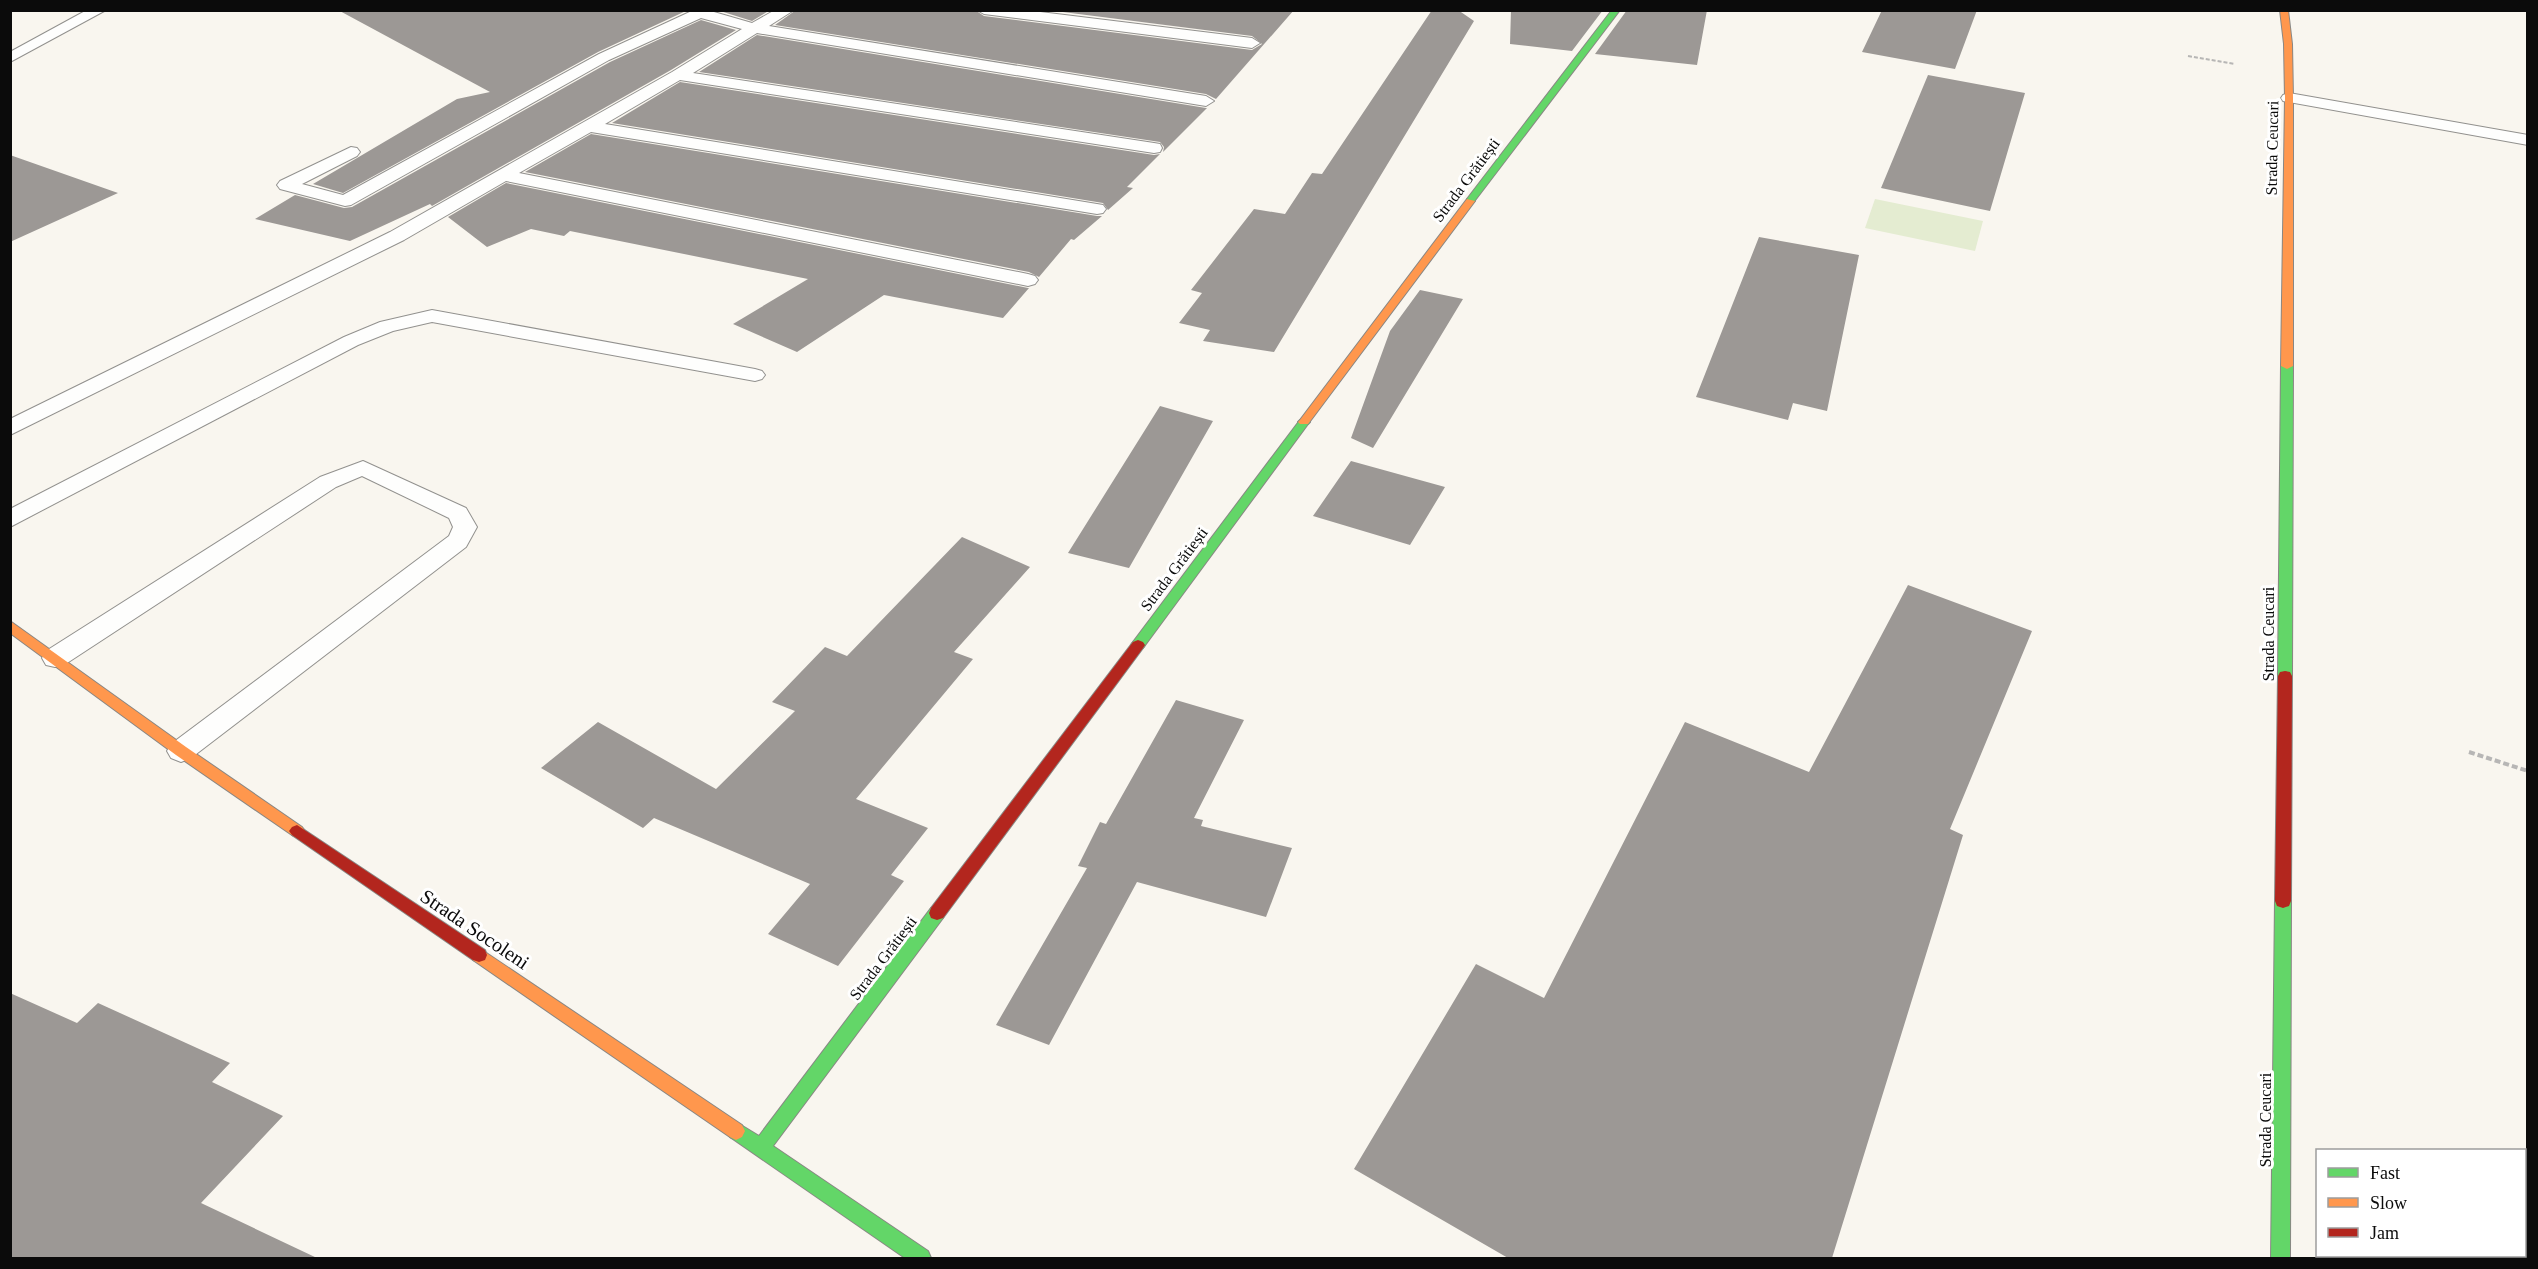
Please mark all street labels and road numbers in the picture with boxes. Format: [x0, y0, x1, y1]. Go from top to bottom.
street label: Strada Ceucari [2263, 100, 2281, 195]
street label: Strada Grătiești [1429, 135, 1504, 226]
street label: Strada Grătiești [1137, 524, 1212, 615]
street label: Strada Ceucari [2260, 586, 2277, 681]
street label: Strada Socoleni [417, 885, 534, 974]
street label: Strada Grătiești [846, 913, 921, 1004]
street label: Strada Ceucari [2257, 1072, 2274, 1167]

